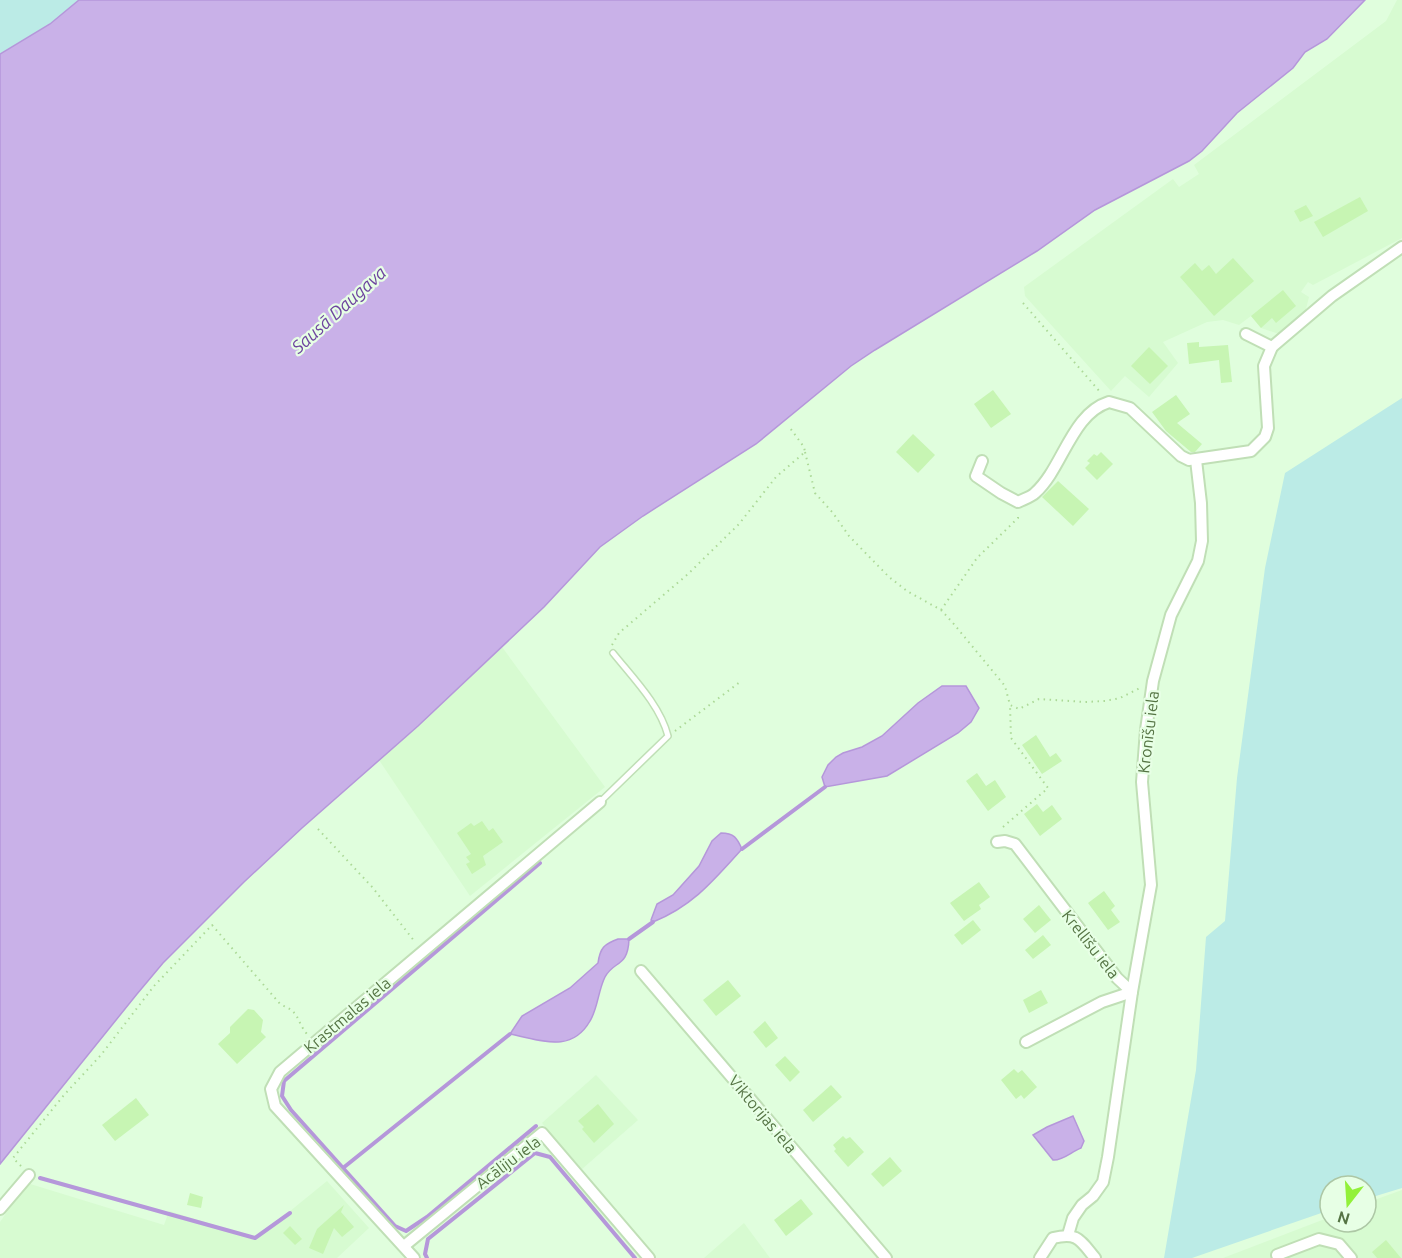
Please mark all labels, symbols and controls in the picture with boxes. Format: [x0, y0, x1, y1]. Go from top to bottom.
water label: Sausā Daugava [286, 262, 390, 357]
street label: Kronīšu iela [1134, 690, 1162, 774]
street label: Krellīšu iela [1059, 906, 1123, 982]
street label: Krastmalas iela [300, 974, 394, 1056]
street label: Viktorijas iela [725, 1071, 801, 1157]
street label: Acāliju iela [472, 1132, 544, 1192]
north arrow [1318, 1174, 1378, 1234]
text: N [1335, 1208, 1352, 1229]

